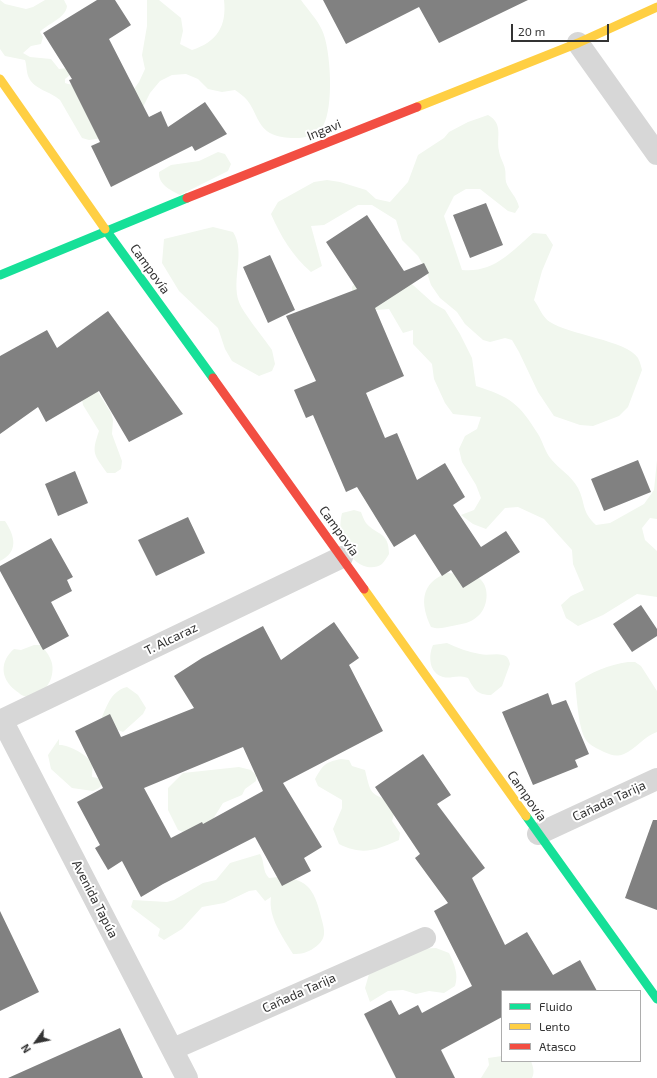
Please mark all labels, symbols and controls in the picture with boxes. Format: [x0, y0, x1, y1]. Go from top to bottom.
scale bar [513, 16, 611, 42]
text: 20 m [518, 24, 545, 38]
street label: Ingavi [305, 116, 343, 144]
street label: Campovía [127, 241, 173, 297]
street label: Campovía [316, 503, 362, 559]
street label: T. Alcaraz [142, 619, 200, 659]
street label: Campovía [504, 768, 550, 824]
street label: Cañada Tarija [570, 777, 648, 825]
street label: Avenida Tapúa [69, 857, 121, 941]
street label: Cañada Tarija [260, 970, 338, 1016]
legend [501, 990, 641, 1062]
text: Fluido [539, 999, 573, 1013]
text: Lento [539, 1019, 570, 1033]
north arrow [16, 1022, 56, 1062]
text: Atasco [539, 1039, 576, 1053]
text: N [18, 1042, 33, 1056]

